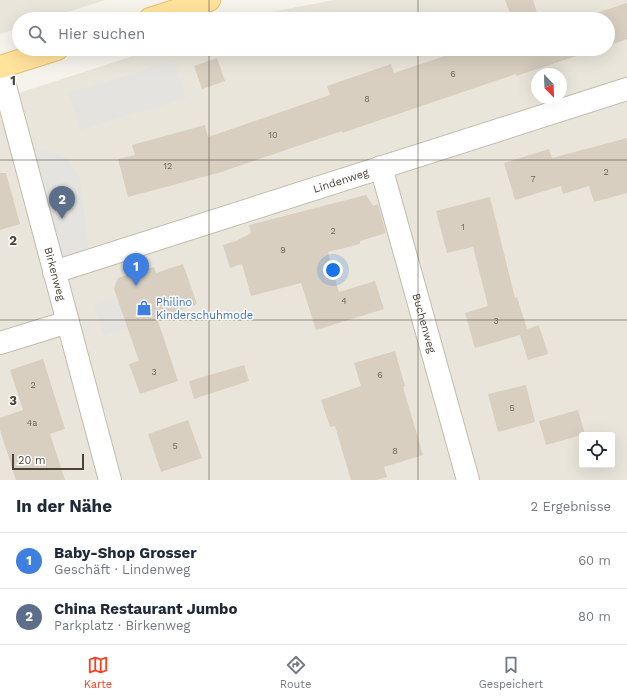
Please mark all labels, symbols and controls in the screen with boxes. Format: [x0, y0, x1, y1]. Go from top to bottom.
search box [12, 12, 615, 56]
icon: search [26, 23, 48, 45]
text: Hier suchen [58, 25, 145, 43]
north arrow [531, 68, 567, 104]
house number: 6 [450, 69, 456, 79]
text: 1 [10, 73, 16, 88]
house number: 8 [364, 94, 370, 104]
house number: 10 [268, 130, 278, 140]
house number: 12 [164, 161, 172, 171]
street label: Lindenweg [311, 166, 370, 196]
house number: 2 [603, 167, 609, 177]
house number: 7 [530, 174, 536, 184]
pin: 2 [49, 186, 75, 219]
house number: 1 [461, 222, 465, 232]
house number: 2 [330, 226, 336, 236]
text: 2 [9, 233, 17, 248]
house number: 9 [280, 245, 286, 255]
street label: Birkenweg [41, 246, 68, 302]
pin: 1 [123, 253, 149, 286]
your location [323, 260, 343, 280]
street label: Buchenweg [409, 292, 438, 355]
place label: Philino Kinderschuhmode [156, 296, 253, 322]
house number: 4 [341, 296, 347, 306]
shop icon: Philino Kinderschuhmode [135, 299, 153, 317]
house number: 3 [493, 316, 499, 326]
house number: 3 [151, 367, 157, 377]
house number: 6 [377, 370, 383, 380]
house number: 2 [30, 380, 36, 390]
text: 3 [9, 393, 17, 408]
house number: 5 [509, 403, 515, 413]
house number: 4a [27, 418, 37, 428]
map controls [579, 432, 615, 468]
button: locate [579, 432, 615, 468]
house number: 5 [172, 441, 178, 451]
house number: 8 [392, 446, 398, 456]
scale bar [12, 452, 84, 471]
text: 20 m [18, 454, 46, 467]
text: In der Nähe [16, 496, 112, 516]
text: 2 Ergebnisse [530, 499, 611, 514]
text: Baby-Shop Grosser [54, 544, 197, 562]
text: 1 [26, 553, 32, 568]
text: 60 m [578, 553, 611, 568]
text: Geschäft · Lindenweg [54, 562, 190, 577]
text: China Restaurant Jumbo [54, 600, 238, 618]
text: 2 [25, 609, 33, 624]
text: 80 m [578, 609, 611, 624]
text: Parkplatz · Birkenweg [54, 618, 190, 633]
tab: Karte [84, 654, 112, 691]
tab: Route [280, 654, 311, 691]
tab: Gespeichert [479, 654, 543, 691]

